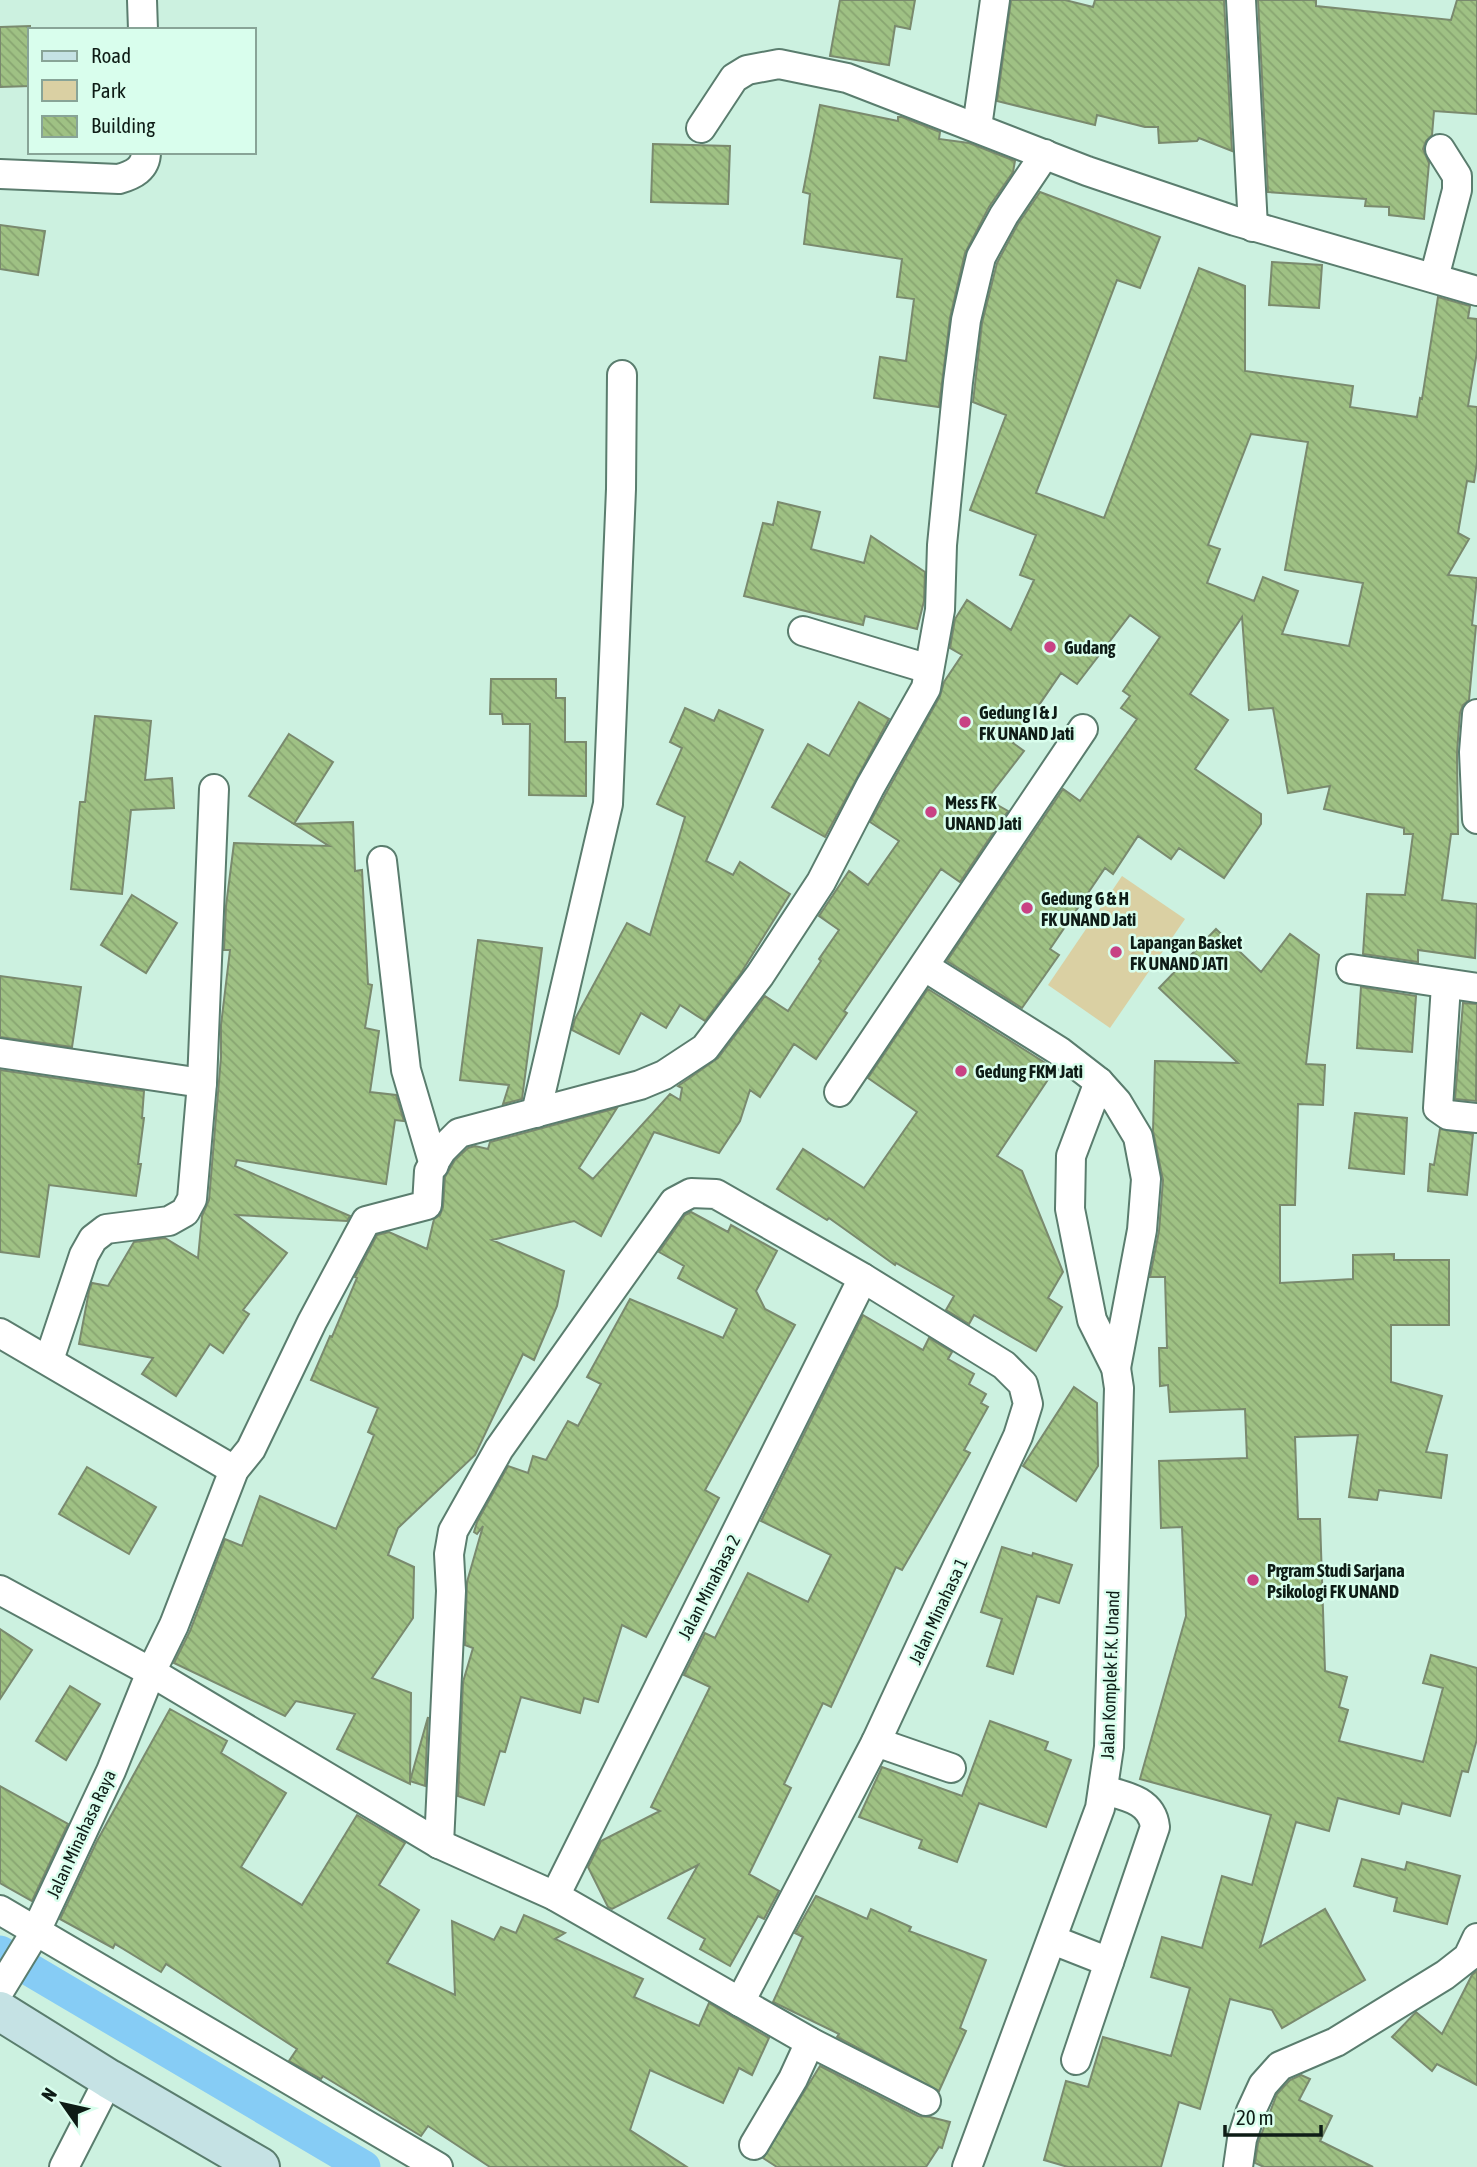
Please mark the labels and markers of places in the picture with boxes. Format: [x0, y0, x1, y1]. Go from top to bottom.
place label: Gudang [1064, 637, 1116, 658]
marker: Gudang [1042, 639, 1058, 655]
place label: Gedung I & J FK UNAND Jati [979, 702, 1074, 744]
marker: Gedung I & J FK UNAND Jati [957, 714, 973, 730]
place label: Mess FK UNAND Jati [945, 792, 1022, 834]
marker: Mess FK UNAND Jati [923, 804, 939, 820]
place label: Gedung G & H FK UNAND Jati [1041, 888, 1136, 930]
marker: Gedung G & H FK UNAND Jati [1019, 900, 1035, 916]
place label: Lapangan Basket FK UNAND JATI [1130, 932, 1243, 974]
marker: Lapangan Basket FK UNAND JATI [1108, 944, 1124, 960]
place label: Gedung FKM Jati [975, 1061, 1083, 1082]
marker: Gedung FKM Jati [953, 1063, 969, 1079]
place label: Prgram Studi Sarjana Psikologi FK UNAND [1267, 1560, 1405, 1602]
marker: Prgram Studi Sarjana Psikologi FK UNAND [1245, 1572, 1261, 1588]

